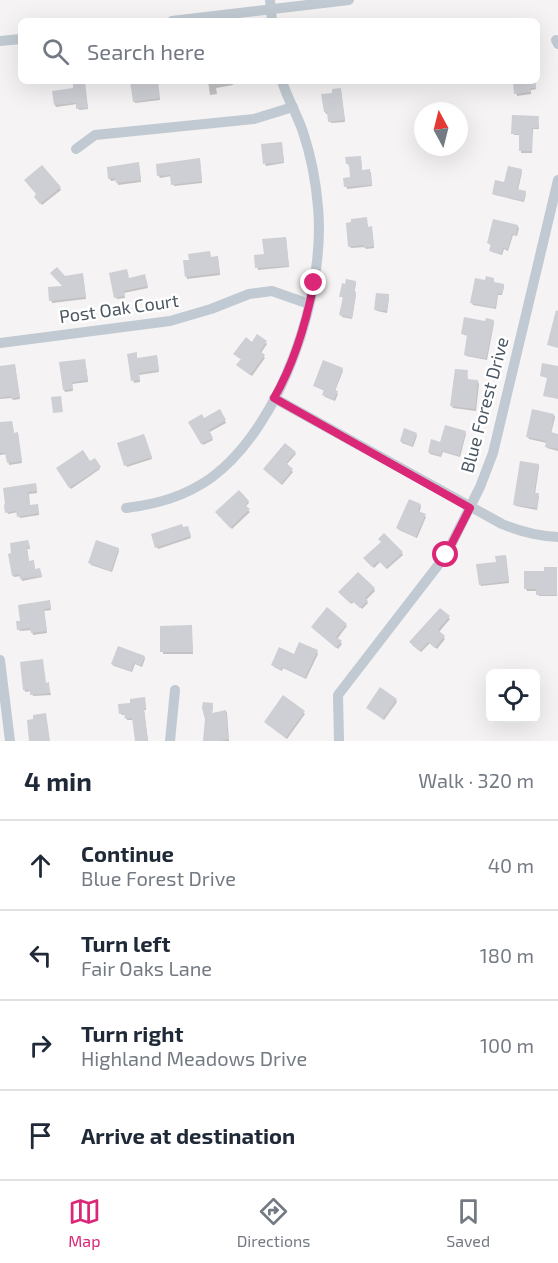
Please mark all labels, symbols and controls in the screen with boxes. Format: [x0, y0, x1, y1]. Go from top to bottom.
search box [18, 18, 540, 84]
icon: search [39, 35, 72, 68]
text: Search here [87, 38, 205, 64]
north arrow [414, 102, 468, 156]
route end [300, 269, 326, 295]
street label: Post Oak Court [58, 289, 180, 327]
street label: Blue Forest Drive [455, 335, 513, 475]
route start [432, 541, 458, 567]
map controls [486, 669, 540, 723]
button: locate [486, 669, 540, 723]
text: 4 min [24, 765, 92, 796]
text: Walk · 320 m [418, 768, 534, 792]
text: Continue [81, 840, 174, 866]
icon: ahead [24, 849, 57, 882]
text: 40 m [488, 853, 534, 877]
text: Blue Forest Drive [81, 866, 236, 890]
text: Turn left [81, 930, 170, 956]
icon: left [24, 939, 57, 972]
text: 180 m [480, 943, 534, 967]
text: Fair Oaks Lane [81, 956, 212, 980]
text: Turn right [81, 1020, 183, 1046]
icon: right [24, 1029, 57, 1062]
text: 100 m [480, 1033, 534, 1057]
text: Highland Meadows Drive [81, 1046, 307, 1070]
icon: arrive [24, 1119, 57, 1152]
text: Arrive at destination [81, 1122, 295, 1148]
tab: Map [68, 1195, 101, 1250]
tab: Directions [237, 1195, 310, 1250]
tab: Saved [446, 1195, 490, 1250]

